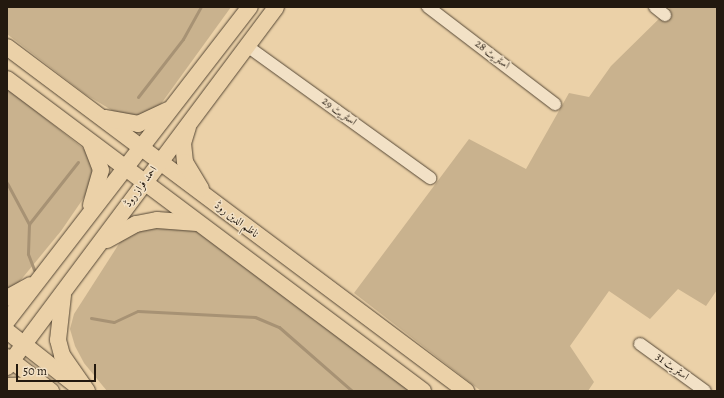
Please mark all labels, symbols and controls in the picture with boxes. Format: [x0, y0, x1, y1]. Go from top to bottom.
street label: اسٹریٹ 28 [472, 38, 512, 72]
street label: اسٹریٹ 29 [319, 95, 359, 129]
street label: احمد فراز روڈ [122, 164, 160, 210]
street label: ناظم الدین روڈ [211, 199, 261, 241]
street label: اسٹریٹ 31 [653, 351, 691, 383]
scale bar [18, 356, 98, 382]
text: 50 m [23, 363, 47, 379]

